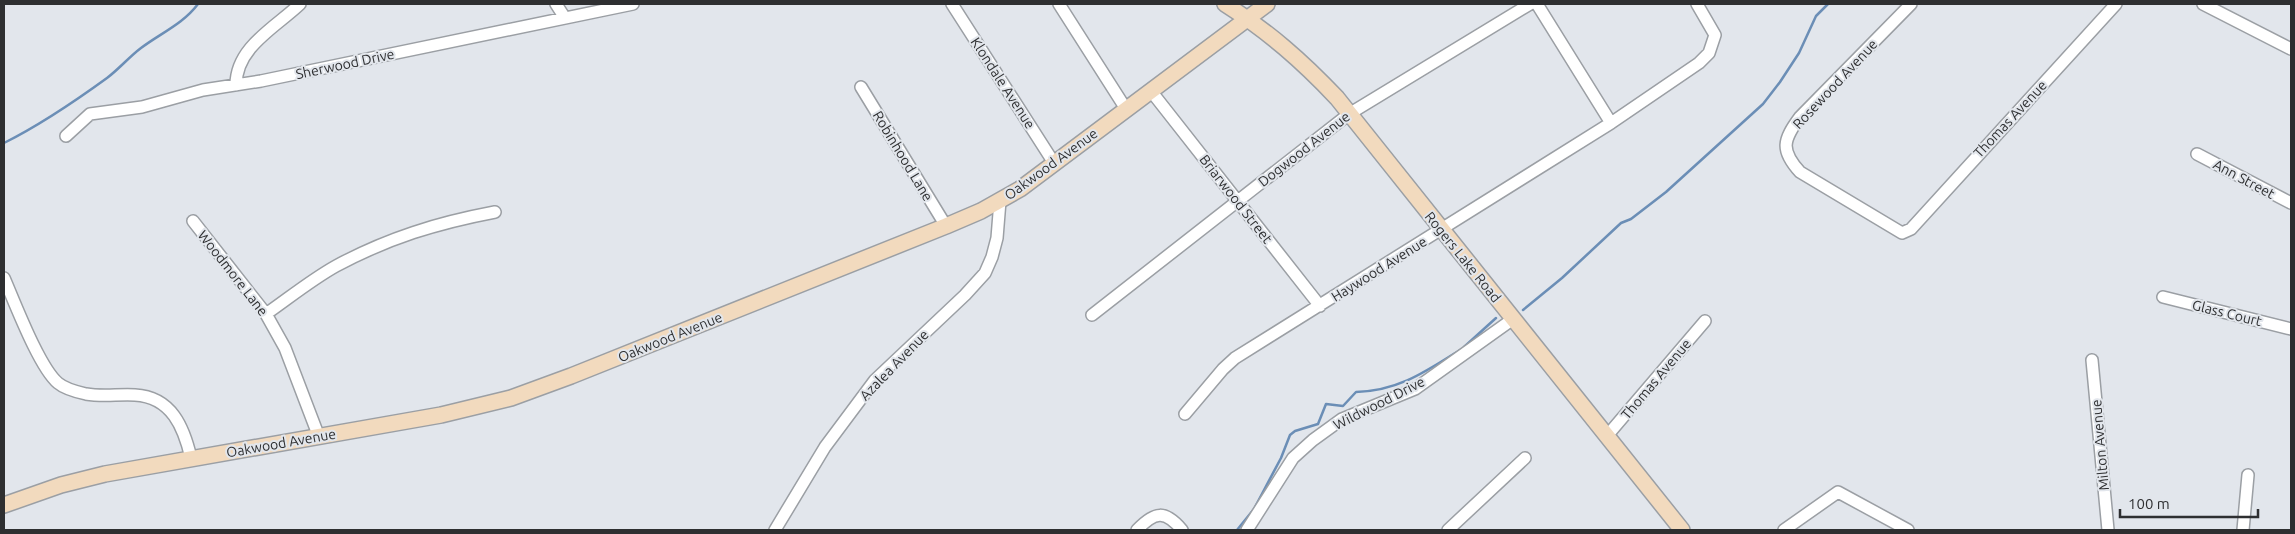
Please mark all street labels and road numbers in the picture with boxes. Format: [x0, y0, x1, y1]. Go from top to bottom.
street label: Klondale Avenue [968, 34, 1038, 132]
street label: Rosewood Avenue [1789, 36, 1881, 132]
street label: Sherwood Drive [294, 46, 396, 82]
street label: Thomas Avenue [1970, 77, 2050, 161]
street label: Robinhood Lane [870, 108, 936, 204]
street label: Dogwood Avenue [1255, 108, 1353, 190]
street label: Oakwood Avenue [1001, 125, 1101, 203]
street label: Briarwood Street [1196, 151, 1276, 247]
street label: Ann Street [2210, 156, 2278, 202]
street label: Rogers Lake Road [1422, 209, 1504, 305]
street label: Woodmore Lane [195, 227, 271, 319]
street label: Haywood Avenue [1328, 233, 1430, 305]
street label: Glass Court [2191, 297, 2264, 329]
street label: Oakwood Avenue [616, 309, 724, 365]
street label: Azalea Avenue [856, 326, 932, 404]
street label: Thomas Avenue [1618, 336, 1694, 422]
street label: Wildwood Drive [1331, 373, 1427, 433]
street label: Milton Avenue [2088, 399, 2112, 491]
street label: Oakwood Avenue [225, 425, 337, 461]

